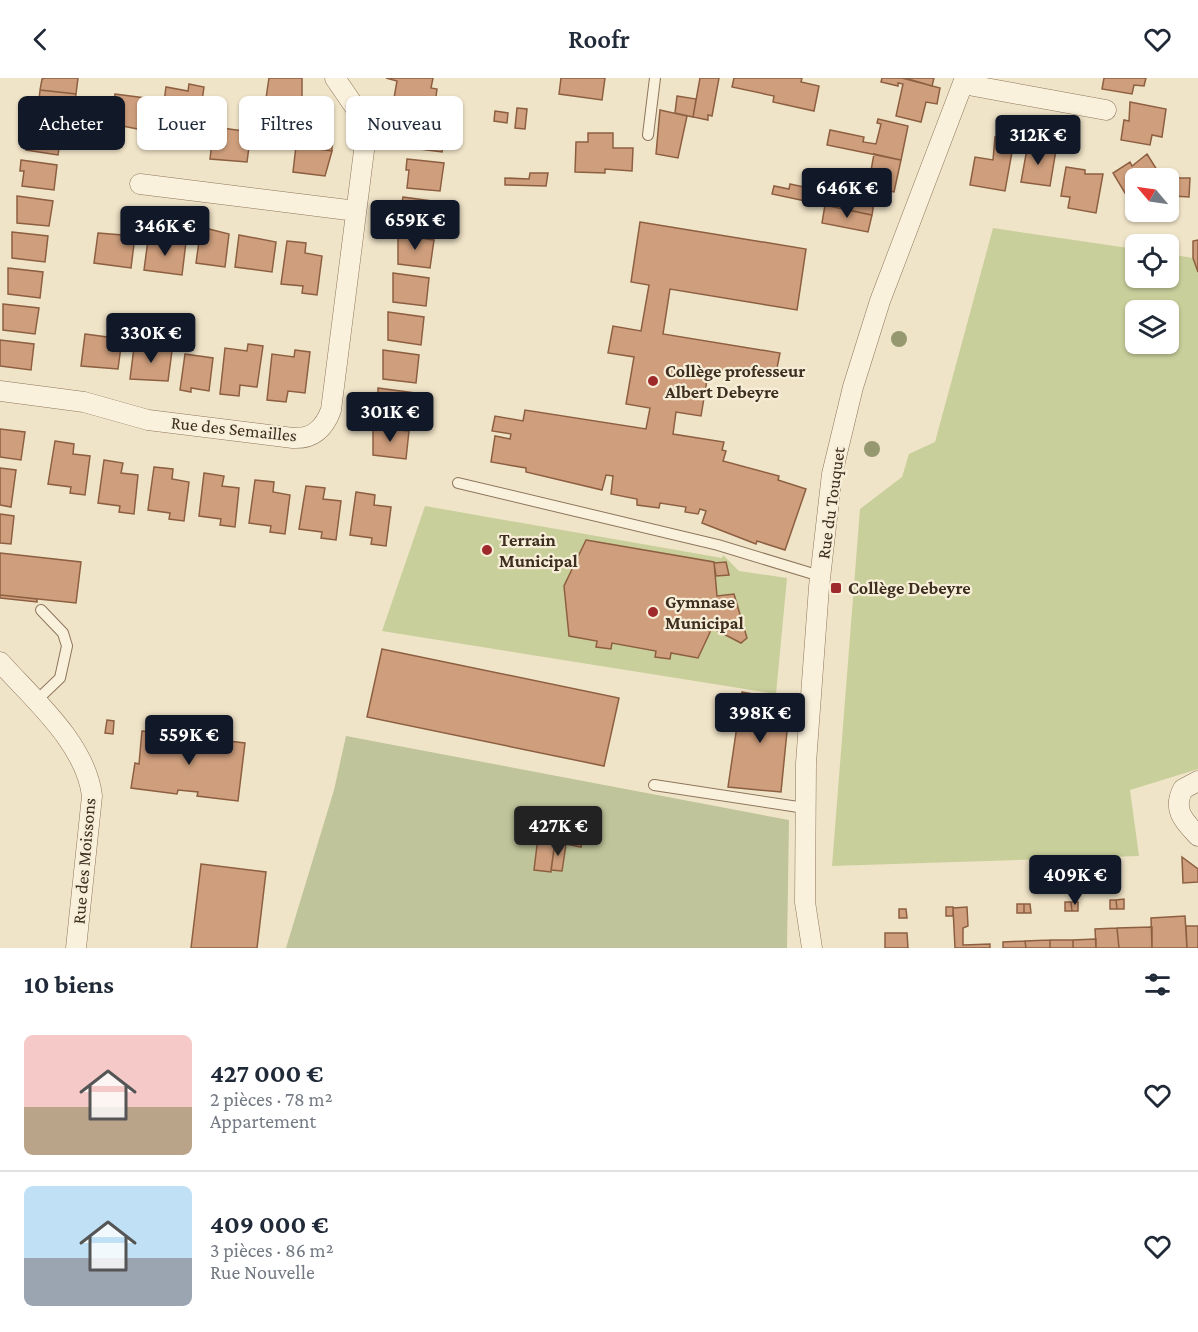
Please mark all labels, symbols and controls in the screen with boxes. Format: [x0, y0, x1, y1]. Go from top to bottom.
icon: back [24, 23, 57, 56]
icon: heart [1141, 23, 1174, 56]
text: Roofr [568, 24, 630, 54]
chip: Acheter [18, 96, 125, 150]
chip: Louer [137, 96, 227, 150]
chip: Filtres [239, 96, 334, 150]
chip: Nouveau [346, 96, 463, 150]
pin: 312K € [989, 115, 1087, 166]
text: 312K € [1009, 123, 1067, 145]
pin: 646K € [798, 168, 896, 219]
north arrow [1125, 168, 1179, 222]
map controls [1125, 168, 1179, 354]
text: 646K € [816, 176, 878, 198]
pin: 659K € [366, 200, 464, 251]
pin: 346K € [116, 206, 214, 257]
text: 659K € [385, 208, 445, 230]
text: 346K € [134, 214, 196, 236]
button: locate [1125, 234, 1179, 288]
button: layers [1125, 300, 1179, 354]
pin: 330K € [102, 313, 200, 364]
text: 330K € [120, 321, 182, 343]
place label: Collège professeur Albert Debeyre [664, 361, 805, 402]
marker: Collège professeur Albert Debeyre [646, 374, 660, 388]
pin: 301K € [341, 392, 439, 443]
text: 301K € [360, 400, 420, 422]
street label: Rue des Semailles [170, 412, 298, 446]
street label: Rue du Touquet [813, 445, 849, 560]
place label: Terrain Municipal [499, 530, 578, 571]
marker: Terrain Municipal [480, 543, 494, 557]
place label: Collège Debeyre [848, 578, 971, 598]
marker: Collège Debeyre [829, 581, 843, 595]
place label: Gymnase Municipal [665, 592, 744, 633]
marker: Gymnase Municipal [646, 605, 660, 619]
pin: 398K € [711, 693, 809, 744]
text: 398K € [729, 701, 791, 723]
pin: 559K € [140, 715, 238, 766]
text: 559K € [159, 723, 219, 745]
street label: Rue des Moissons [69, 797, 99, 925]
pin: 427K € [509, 806, 607, 857]
text: 427K € [528, 814, 588, 836]
pin: 409K € [1026, 855, 1124, 906]
text: 409K € [1043, 863, 1107, 885]
icon: filters [1141, 968, 1174, 1001]
text: 10 biens [24, 970, 114, 999]
icon: home [72, 1059, 144, 1131]
text: 427 000 € [210, 1059, 323, 1088]
icon: heart [1141, 1079, 1174, 1112]
text: 2 pièces · 78 m² [210, 1088, 332, 1110]
text: Appartement [210, 1110, 316, 1132]
icon: home [72, 1210, 144, 1282]
text: 409 000 € [210, 1210, 328, 1239]
icon: heart [1141, 1230, 1174, 1263]
text: 3 pièces · 86 m² [210, 1239, 333, 1261]
text: Rue Nouvelle [210, 1261, 315, 1283]

